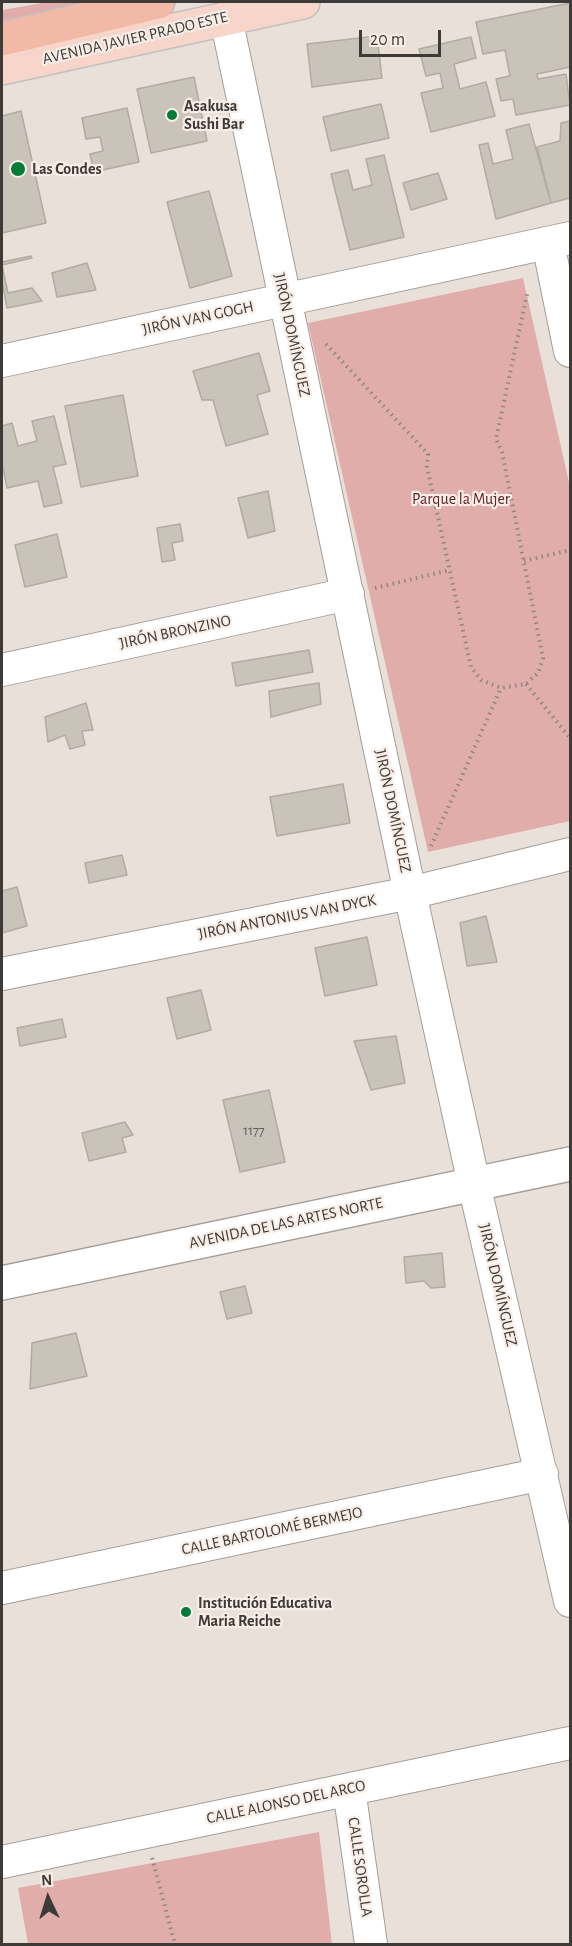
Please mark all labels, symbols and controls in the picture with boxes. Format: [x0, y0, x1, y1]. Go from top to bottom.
street label: AVENIDA JAVIER PRADO ESTE [41, 7, 229, 69]
scale bar [362, 18, 444, 56]
text: 20 m [370, 31, 405, 49]
place label: Asakusa Sushi Bar [184, 96, 244, 134]
marker: Asakusa Sushi Bar [165, 108, 179, 122]
place label: Las Condes [32, 159, 102, 179]
marker: Las Condes [9, 160, 27, 178]
street label: JIRÓN DOMÍNGUEZ [270, 272, 314, 398]
street label: JIRÓN VAN GOGH [141, 297, 255, 339]
park label: Parque la Mujer [412, 489, 510, 509]
street label: JIRÓN BRONZINO [117, 611, 233, 653]
street label: JIRÓN DOMÍNGUEZ [371, 748, 415, 874]
street label: JIRÓN ANTONIUS VAN DYCK [196, 890, 378, 944]
house number: 1177 [243, 1123, 265, 1139]
street label: AVENIDA DE LAS ARTES NORTE [187, 1193, 385, 1253]
street label: JIRÓN DOMÍNGUEZ [475, 1222, 521, 1348]
street label: CALLE BARTOLOMÉ BERMEJO [180, 1502, 364, 1560]
place label: Institución Educativa Maria Reiche [198, 1593, 332, 1631]
marker: Institución Educativa Maria Reiche [179, 1605, 193, 1619]
street label: CALLE ALONSO DEL ARCO [205, 1776, 367, 1828]
street label: CALLE SOROLLA [344, 1816, 376, 1918]
north arrow [18, 1868, 78, 1928]
text: N [41, 1872, 53, 1888]

